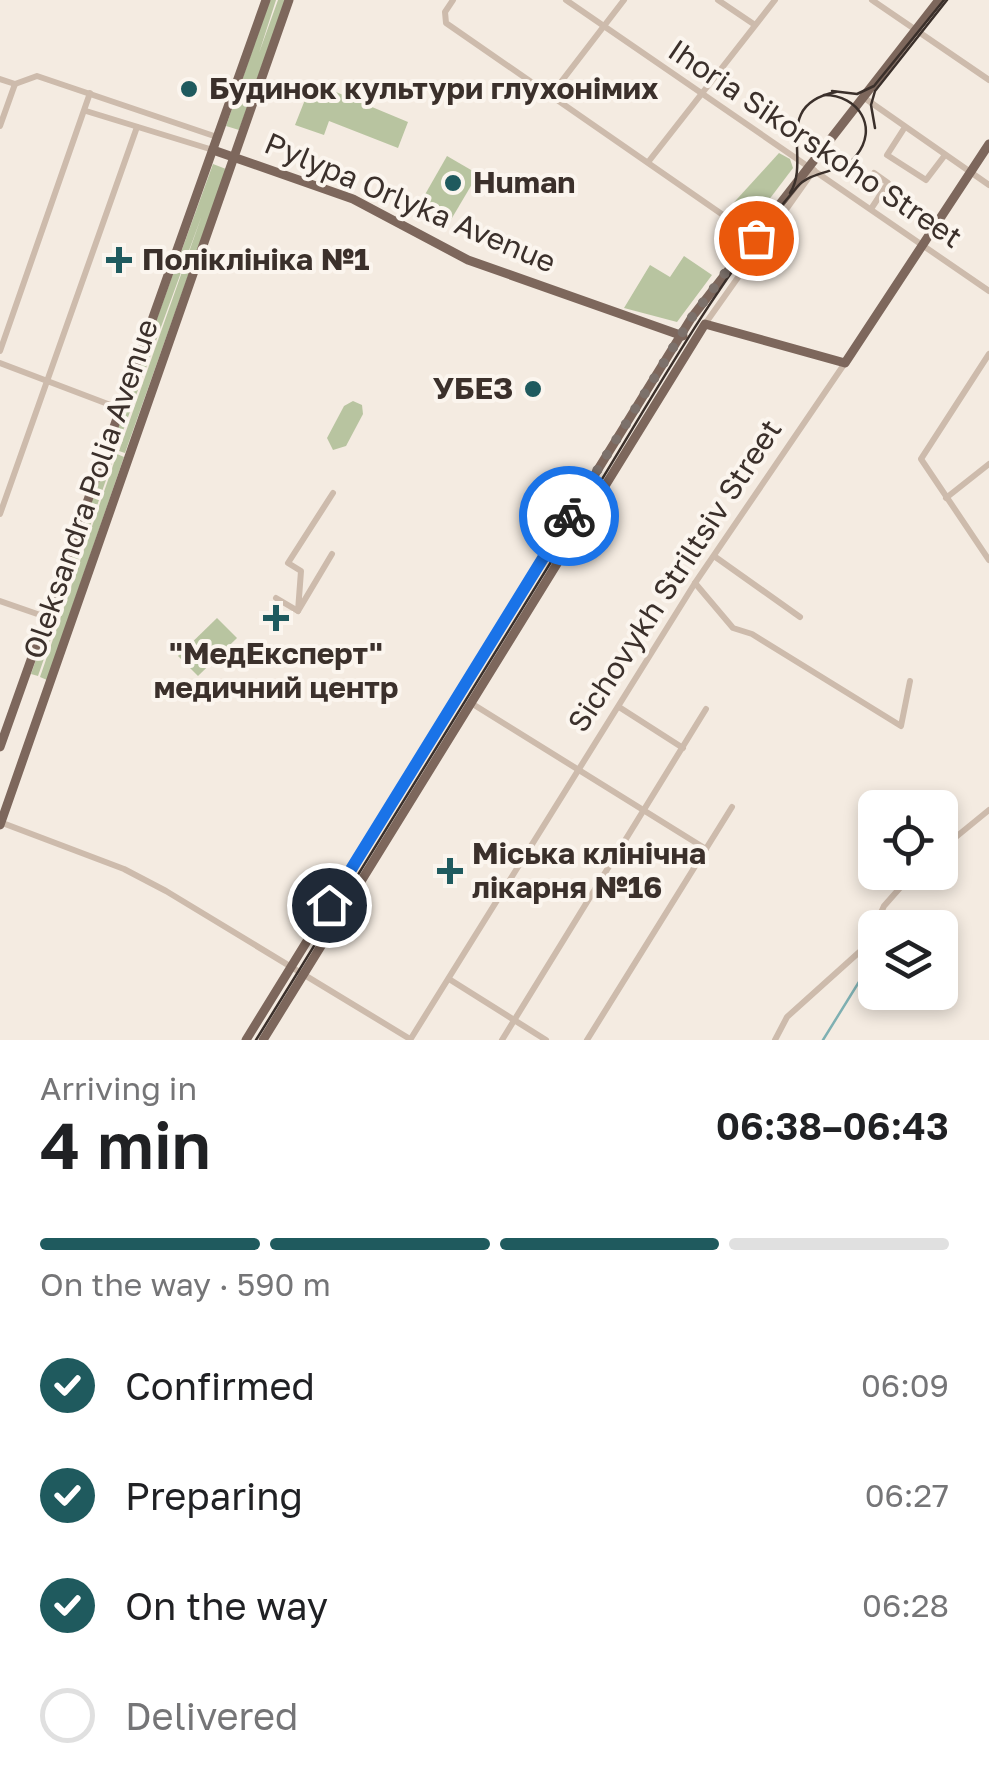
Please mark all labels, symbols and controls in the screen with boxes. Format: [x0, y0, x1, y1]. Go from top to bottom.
street label: Ihoria Sikorskoho Street [662, 31, 969, 255]
place label: Будинок культури глухонімих [209, 70, 659, 106]
marker: Будинок культури глухонімих [178, 78, 200, 100]
street label: Pylypa Orlyka Avenue [260, 124, 561, 280]
place label: Human [473, 164, 575, 200]
marker: Human [442, 172, 464, 194]
pin [714, 196, 799, 281]
icon: bag [729, 211, 784, 266]
place label: Поліклініка №1 [142, 241, 370, 277]
marker: Поліклініка №1 [106, 247, 132, 273]
street label: Oleksandra Polia Avenue [15, 314, 165, 663]
place label: УБЕЗ [433, 370, 513, 406]
marker: УБЕЗ [522, 378, 544, 400]
street label: Sichovykh Striltsiv Street [560, 412, 789, 738]
courier [519, 466, 619, 566]
icon: bike [542, 489, 597, 544]
marker: "МедЕксперт" медичний центр [263, 605, 289, 631]
place label: "МедЕксперт" медичний центр [154, 635, 398, 705]
map controls [858, 790, 958, 1010]
button: locate [858, 790, 958, 890]
place label: Міська клінічна лікарня №16 [472, 835, 706, 905]
marker: Міська клінічна лікарня №16 [437, 858, 463, 884]
pin [287, 863, 372, 948]
icon: home [302, 878, 357, 933]
button: layers [858, 910, 958, 1010]
text: Arriving in [40, 1069, 197, 1107]
text: 06:38–06:43 [716, 1103, 949, 1148]
text: 4 min [40, 1105, 211, 1183]
text: On the way · 590 m [40, 1265, 331, 1303]
icon: check [40, 1358, 95, 1413]
text: Confirmed [125, 1363, 315, 1408]
text: 06:09 [861, 1366, 949, 1404]
icon: check [40, 1468, 95, 1523]
text: Preparing [125, 1473, 303, 1518]
text: 06:27 [865, 1476, 949, 1514]
icon: check [40, 1578, 95, 1633]
text: On the way [125, 1583, 328, 1628]
text: 06:28 [862, 1586, 949, 1624]
text: Delivered [125, 1693, 298, 1738]

